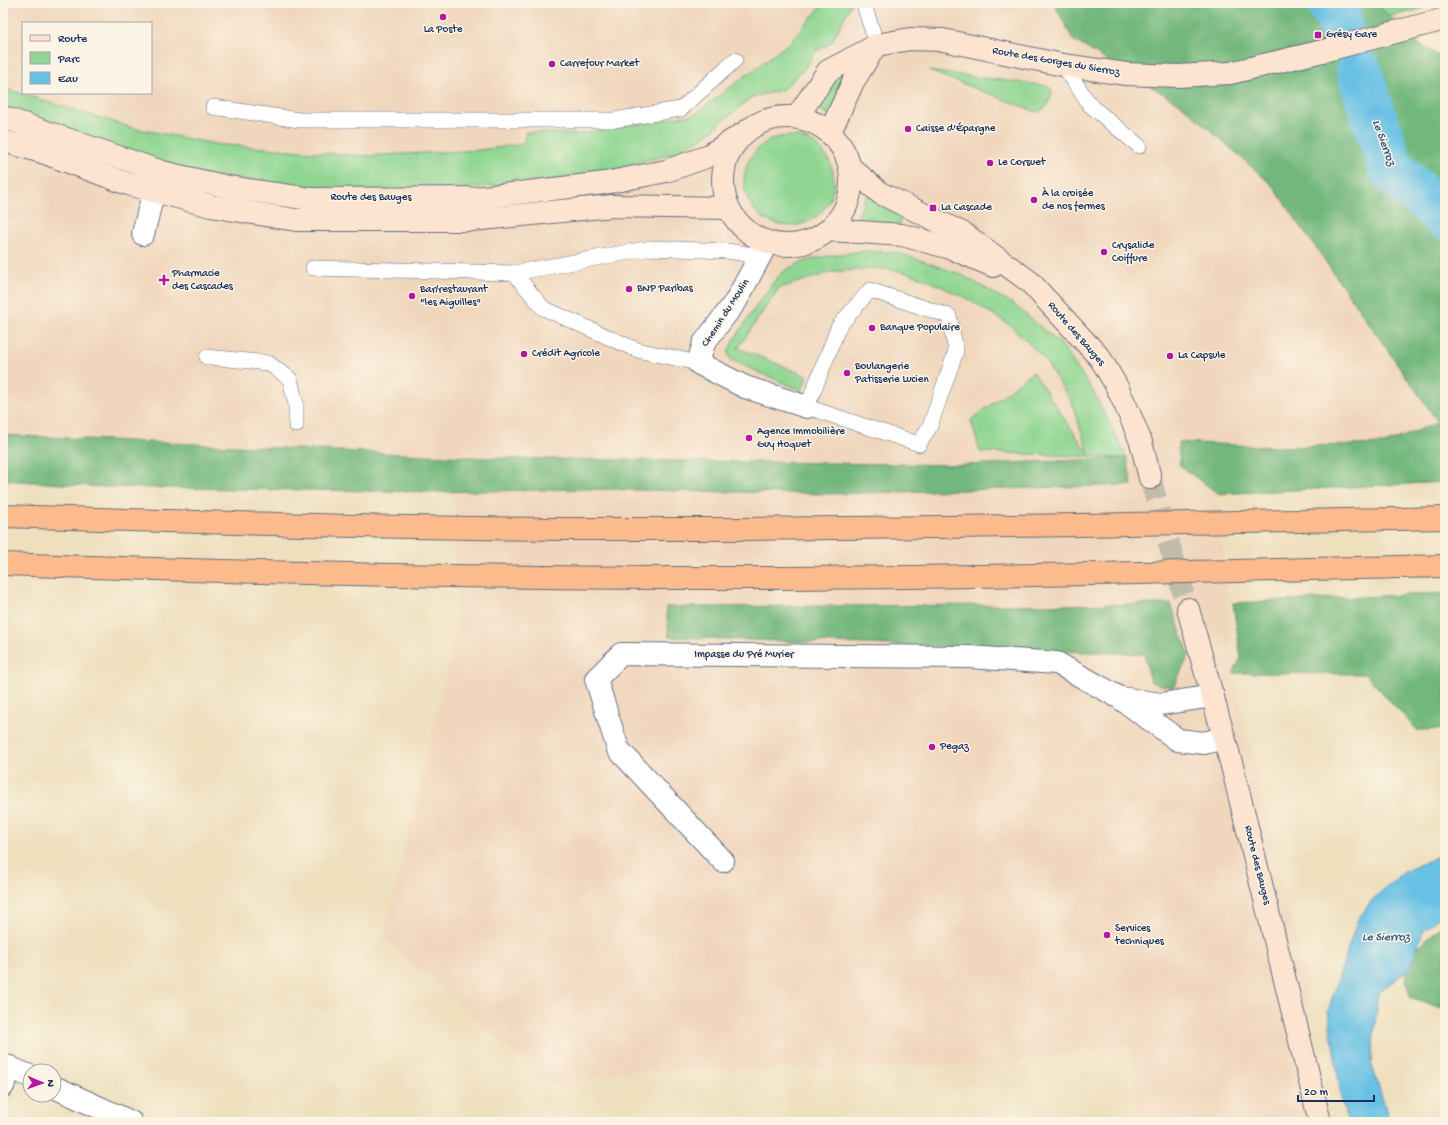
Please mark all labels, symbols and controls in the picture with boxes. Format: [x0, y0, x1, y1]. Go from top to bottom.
marker: La Poste [438, 12, 448, 22]
legend [22, 22, 152, 94]
place label: La Poste [424, 24, 463, 36]
place label: Grésy Gare [1326, 29, 1378, 41]
marker: Grésy Gare [1313, 30, 1323, 40]
text: Route [58, 33, 88, 47]
street label: Route des Gorges du Sierroz [991, 45, 1122, 79]
text: Parc [57, 53, 81, 67]
place label: Carrefour Market [560, 57, 640, 70]
marker: Carrefour Market [547, 59, 557, 69]
text: Eau [58, 73, 78, 87]
water label: Le Sierroz [1368, 118, 1398, 169]
place label: Caisse d'Épargne [916, 122, 996, 135]
marker: Caisse d'Épargne [903, 124, 913, 134]
place label: Le Corsuet [998, 157, 1047, 169]
marker: Le Corsuet [985, 158, 995, 168]
place label: À la croisée de nos fermes [1042, 187, 1106, 213]
street label: Route des Bauges [330, 192, 412, 204]
marker: À la croisée de nos fermes [1029, 195, 1039, 205]
place label: La Cascade [941, 202, 992, 214]
marker: La Cascade [928, 203, 938, 213]
place label: Crysalide Coiffure [1112, 240, 1155, 265]
marker: Crysalide Coiffure [1099, 247, 1109, 257]
place label: Pharmacie des Cascades [171, 268, 234, 293]
marker: Pharmacie des Cascades [159, 275, 169, 285]
street label: Chemin du Moulin [700, 276, 753, 349]
place label: BNP Paribas [636, 283, 694, 295]
place label: Bar/restaurant "les Aiguilles" [419, 284, 489, 309]
marker: BNP Paribas [624, 284, 634, 294]
marker: Bar/restaurant "les Aiguilles" [407, 291, 417, 301]
street label: Route des Bauges [1045, 299, 1108, 369]
place label: Banque Populaire [879, 322, 960, 334]
marker: Banque Populaire [867, 323, 877, 333]
place label: Crédit Agricole [532, 348, 600, 360]
marker: Crédit Agricole [519, 349, 529, 359]
place label: La Capsule [1178, 350, 1226, 362]
marker: La Capsule [1165, 351, 1175, 361]
place label: Boulangerie Patisserie Lucien [854, 361, 929, 386]
marker: Boulangerie Patisserie Lucien [842, 368, 852, 378]
place label: Agence Immobilière Guy Hoquet [757, 426, 845, 451]
marker: Agence Immobilière Guy Hoquet [744, 433, 754, 443]
street label: Impasse du Pré Murier [694, 649, 795, 661]
place label: Pegaz [939, 741, 970, 753]
marker: Pegaz [927, 742, 937, 752]
street label: Route des Bauges [1241, 824, 1273, 907]
place label: Services techniques [1114, 923, 1165, 948]
marker: Services techniques [1102, 930, 1112, 940]
water label: Le Sierroz [1362, 931, 1411, 945]
north arrow [22, 1063, 62, 1103]
scale bar [1298, 1077, 1374, 1103]
text: N [44, 1079, 56, 1087]
text: 20 m [1304, 1086, 1329, 1100]

